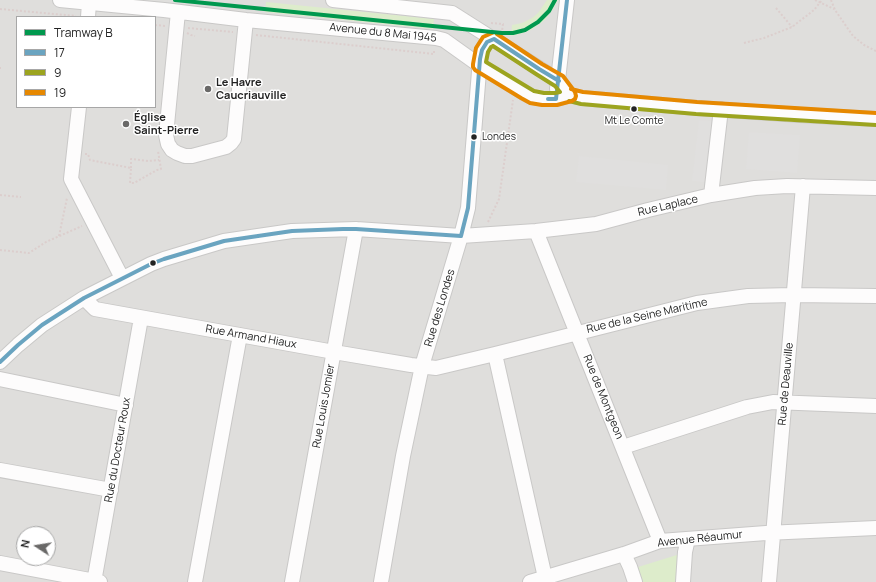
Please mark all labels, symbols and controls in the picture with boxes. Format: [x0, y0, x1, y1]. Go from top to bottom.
legend [16, 16, 156, 108]
street label: Avenue du 8 Mai 1945 [329, 21, 437, 45]
text: Tramway B [54, 24, 113, 41]
text: 17 [54, 44, 65, 61]
text: 9 [54, 64, 61, 81]
place label: Le Havre Caucriauville [216, 76, 286, 102]
text: 19 [54, 84, 66, 101]
marker: Le Havre Caucriauville [203, 84, 213, 94]
marker: Mt Le Comte [629, 104, 639, 114]
place label: Église Saint-Pierre [134, 111, 199, 137]
place label: Mt Le Comte [605, 115, 663, 127]
marker: Église Saint-Pierre [121, 119, 131, 129]
place label: Londes [482, 131, 516, 143]
marker: Londes [469, 132, 479, 142]
street label: Rue Laplace [637, 193, 699, 219]
unlabelled marker [148, 258, 158, 268]
street label: Rue des Londes [422, 268, 458, 348]
street label: Rue de la Seine Maritime [585, 296, 709, 336]
street label: Rue Armand Hiaux [204, 322, 298, 352]
street label: Rue de Deauville [776, 342, 796, 426]
street label: Rue de Montgeon [580, 353, 626, 441]
street label: Rue Louis Jomier [310, 363, 338, 449]
street label: Rue du Docteur Roux [102, 396, 134, 504]
north arrow [16, 526, 56, 566]
street label: Avenue Réaumur [657, 528, 743, 550]
text: N [17, 538, 33, 549]

